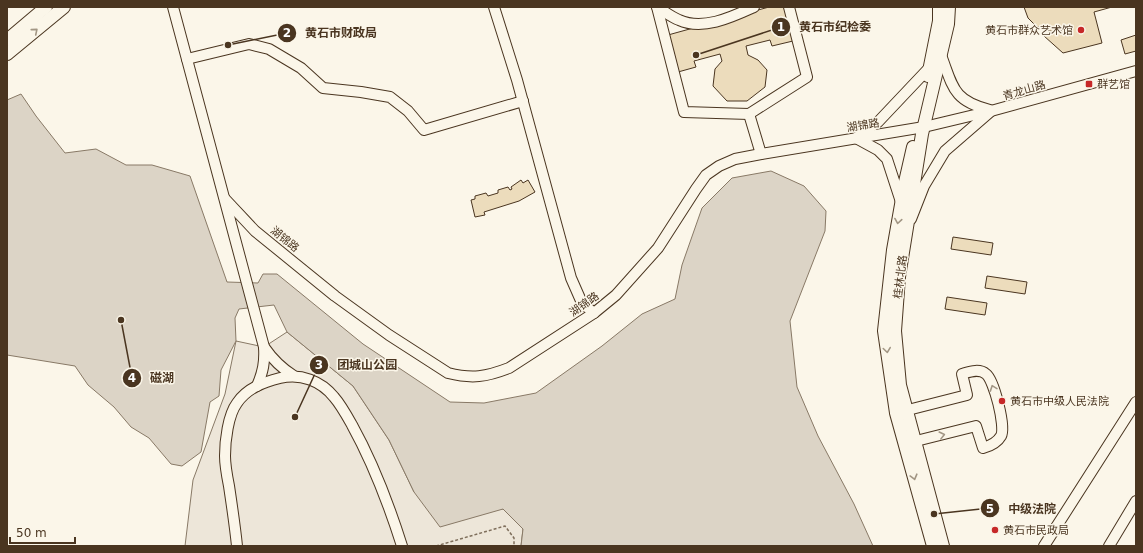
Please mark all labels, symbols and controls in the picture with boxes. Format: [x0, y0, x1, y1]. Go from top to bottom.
callout: 黄石市纪检委 [771, 15, 879, 39]
text: 1 [777, 20, 785, 34]
text: 黄石市纪检委 [799, 20, 871, 34]
callout: 黄石市财政局 [277, 21, 385, 45]
place label: 黄石市群众艺术馆 [985, 24, 1073, 37]
marker: 黄石市群众艺术馆 [1076, 25, 1086, 35]
text: 2 [283, 26, 291, 40]
text: 黄石市财政局 [305, 26, 377, 40]
one-way arrow [31, 28, 38, 35]
street label: 青龙山路 [1001, 78, 1047, 103]
place label: 群艺馆 [1097, 78, 1130, 91]
marker: 群艺馆 [1084, 79, 1094, 89]
street label: 湖锦路 [846, 116, 880, 134]
one-way arrow [894, 218, 903, 224]
street label: 湖锦路 [268, 224, 302, 255]
street label: 桂林北路 [891, 254, 910, 300]
street label: 湖锦路 [567, 290, 602, 319]
one-way arrow [882, 347, 891, 353]
callout: 团城山公园 [309, 353, 405, 377]
text: 3 [315, 358, 323, 372]
text: 团城山公园 [337, 358, 397, 372]
callout: 磁湖 [122, 366, 182, 390]
text: 4 [128, 371, 136, 385]
text: 磁湖 [150, 371, 174, 385]
one-way arrow [989, 384, 997, 391]
place label: 黄石市中级人民法院 [1010, 395, 1109, 408]
marker: 黄石市中级人民法院 [997, 396, 1007, 406]
one-way arrow [939, 431, 946, 440]
one-way arrow [909, 474, 917, 480]
callout: 中级法院 [980, 496, 1064, 520]
text: 5 [986, 502, 994, 516]
text: 中级法院 [1008, 502, 1056, 516]
scale bar [10, 519, 75, 545]
place label: 黄石市民政局 [1003, 524, 1069, 537]
marker: 黄石市民政局 [990, 525, 1000, 535]
text: 50 m [16, 526, 47, 540]

